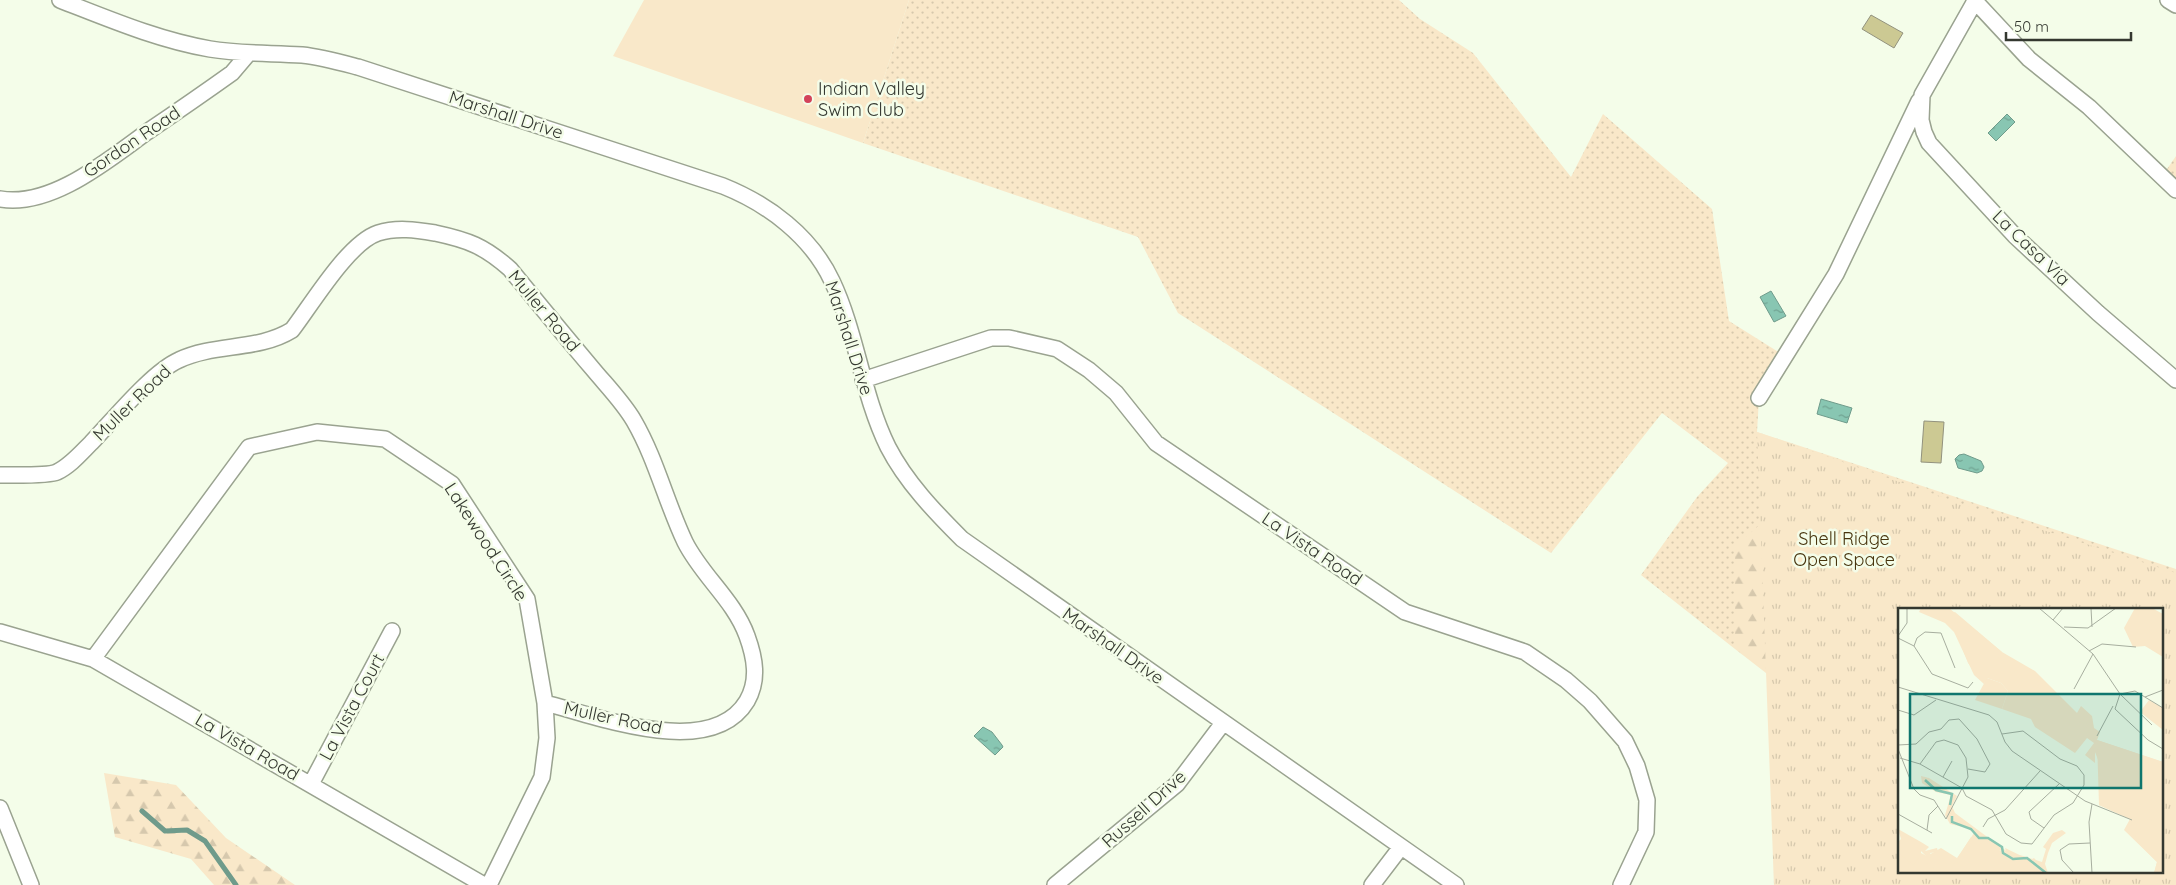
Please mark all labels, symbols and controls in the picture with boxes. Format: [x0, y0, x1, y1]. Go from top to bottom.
scale bar [2006, 10, 2131, 42]
text: 50 m [2014, 17, 2049, 36]
place label: Indian Valley Swim Club [818, 77, 925, 121]
street label: Marshall Drive [446, 85, 566, 144]
marker: Indian Valley Swim Club [802, 93, 814, 105]
street label: Gordon Road [79, 101, 184, 182]
street label: La Casa Via [1988, 205, 2075, 290]
street label: Muller Road [503, 265, 585, 356]
street label: Marshall Drive [820, 278, 879, 398]
street label: Muller Road [88, 360, 176, 446]
street label: Lakewood Circle [440, 478, 533, 605]
street label: La Vista Road [1258, 507, 1367, 591]
park label: Shell Ridge Open Space [1793, 527, 1895, 571]
street label: Marshall Drive [1058, 602, 1169, 689]
inset map [1898, 608, 2164, 872]
street label: La Vista Court [314, 649, 389, 764]
street label: Muller Road [562, 696, 664, 739]
street label: La Vista Road [191, 708, 303, 786]
street label: Russell Drive [1097, 765, 1191, 853]

